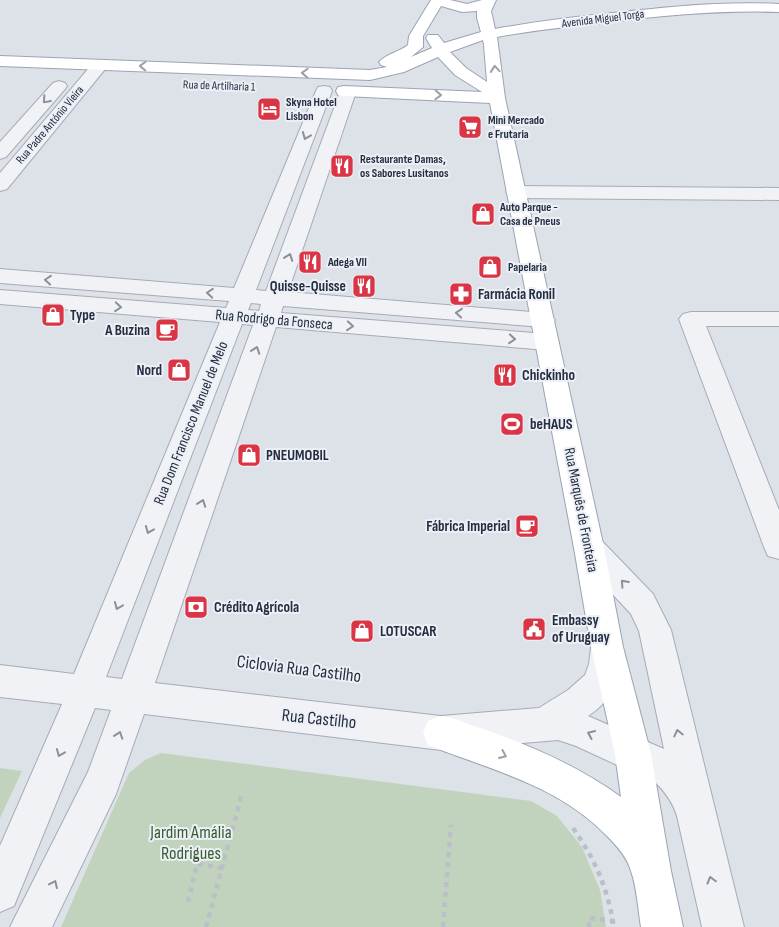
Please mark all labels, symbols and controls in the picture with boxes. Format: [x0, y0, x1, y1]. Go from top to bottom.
street label: Avenida Miguel Torga [560, 6, 645, 32]
one-way arrow [139, 61, 147, 72]
one-way arrow [489, 65, 500, 73]
one-way arrow [301, 68, 309, 78]
street label: Rua de Artilharia 1 [183, 77, 256, 95]
street label: Rua Padre António Vieira [13, 83, 87, 167]
one-way arrow [434, 90, 442, 101]
one-way arrow [43, 95, 52, 104]
place label: Skyna Hotel Lisbon [286, 95, 337, 124]
hotel icon: Skyna Hotel Lisbon [256, 96, 282, 122]
place label: Mini Mercado e Frutaria [488, 113, 544, 142]
supermarket icon: Mini Mercado e Frutaria [457, 114, 483, 140]
one-way arrow [302, 131, 312, 140]
place label: Restaurante Damas, os Sabores Lusitanos [360, 152, 449, 181]
restaurant icon: Restaurante Damas, os Sabores Lusitanos [329, 153, 355, 179]
place label: Auto Parque - Casa de Pneus [499, 200, 561, 229]
shop icon: Auto Parque - Casa de Pneus [470, 201, 496, 227]
restaurant icon: Adega VII [297, 249, 323, 275]
one-way arrow [283, 253, 293, 261]
shop icon: Papelaria [477, 254, 503, 280]
place label: Adega VII [327, 255, 367, 270]
place label: Papelaria [508, 260, 547, 275]
restaurant icon: Quisse-Quisse [351, 273, 377, 299]
one-way arrow [44, 275, 52, 286]
place label: Quisse-Quisse [270, 277, 346, 296]
pharmacy icon: Farmácia Ronil [448, 281, 474, 307]
place label: Farmácia Ronil [478, 285, 555, 304]
one-way arrow [206, 288, 214, 299]
one-way arrow [115, 301, 123, 312]
shop icon: Type [40, 302, 66, 328]
street label: Rua Rodrigo da Fonseca [215, 305, 334, 335]
place label: Type [70, 306, 95, 325]
one-way arrow [455, 308, 463, 319]
cafe icon: A Buzina [154, 317, 180, 343]
one-way arrow [346, 320, 354, 331]
place label: A Buzina [104, 321, 150, 340]
one-way arrow [508, 334, 516, 345]
street label: Rua Dom Francisco Manuel de Melo [149, 338, 233, 508]
one-way arrow [250, 346, 260, 355]
shop icon: Nord [166, 357, 192, 383]
place label: Nord [136, 361, 162, 380]
restaurant icon: Chickinho [492, 362, 518, 388]
place label: Chickinho [522, 366, 575, 385]
sports icon: beHAUS [499, 411, 525, 437]
place label: beHAUS [530, 415, 573, 434]
shop icon: PNEUMOBIL [236, 442, 262, 468]
place label: PNEUMOBIL [266, 446, 329, 465]
street label: Rua Marquês de Fronteira [560, 446, 602, 574]
one-way arrow [196, 499, 206, 508]
cafe icon: Fábrica Imperial [514, 513, 540, 539]
place label: Fábrica Imperial [426, 517, 510, 536]
one-way arrow [144, 526, 154, 534]
one-way arrow [621, 580, 630, 589]
bank icon: Crédito Agrícola [183, 594, 209, 620]
place label: Crédito Agrícola [214, 598, 299, 617]
one-way arrow [114, 601, 125, 610]
place label: Embassy of Uruguay [552, 611, 610, 647]
public building icon: Embassy of Uruguay [521, 616, 547, 642]
shop icon: LOTUSCAR [349, 618, 375, 644]
place label: LOTUSCAR [380, 622, 437, 641]
street label: Ciclovia Rua Castilho [236, 651, 362, 687]
street label: Rua Castilho [281, 705, 357, 733]
one-way arrow [673, 729, 684, 738]
one-way arrow [587, 730, 596, 741]
one-way arrow [113, 731, 123, 740]
one-way arrow [56, 748, 66, 757]
one-way arrow [498, 748, 507, 759]
park label: Jardim Amália Rodrigues [149, 822, 232, 864]
one-way arrow [706, 875, 717, 884]
one-way arrow [47, 880, 58, 889]

